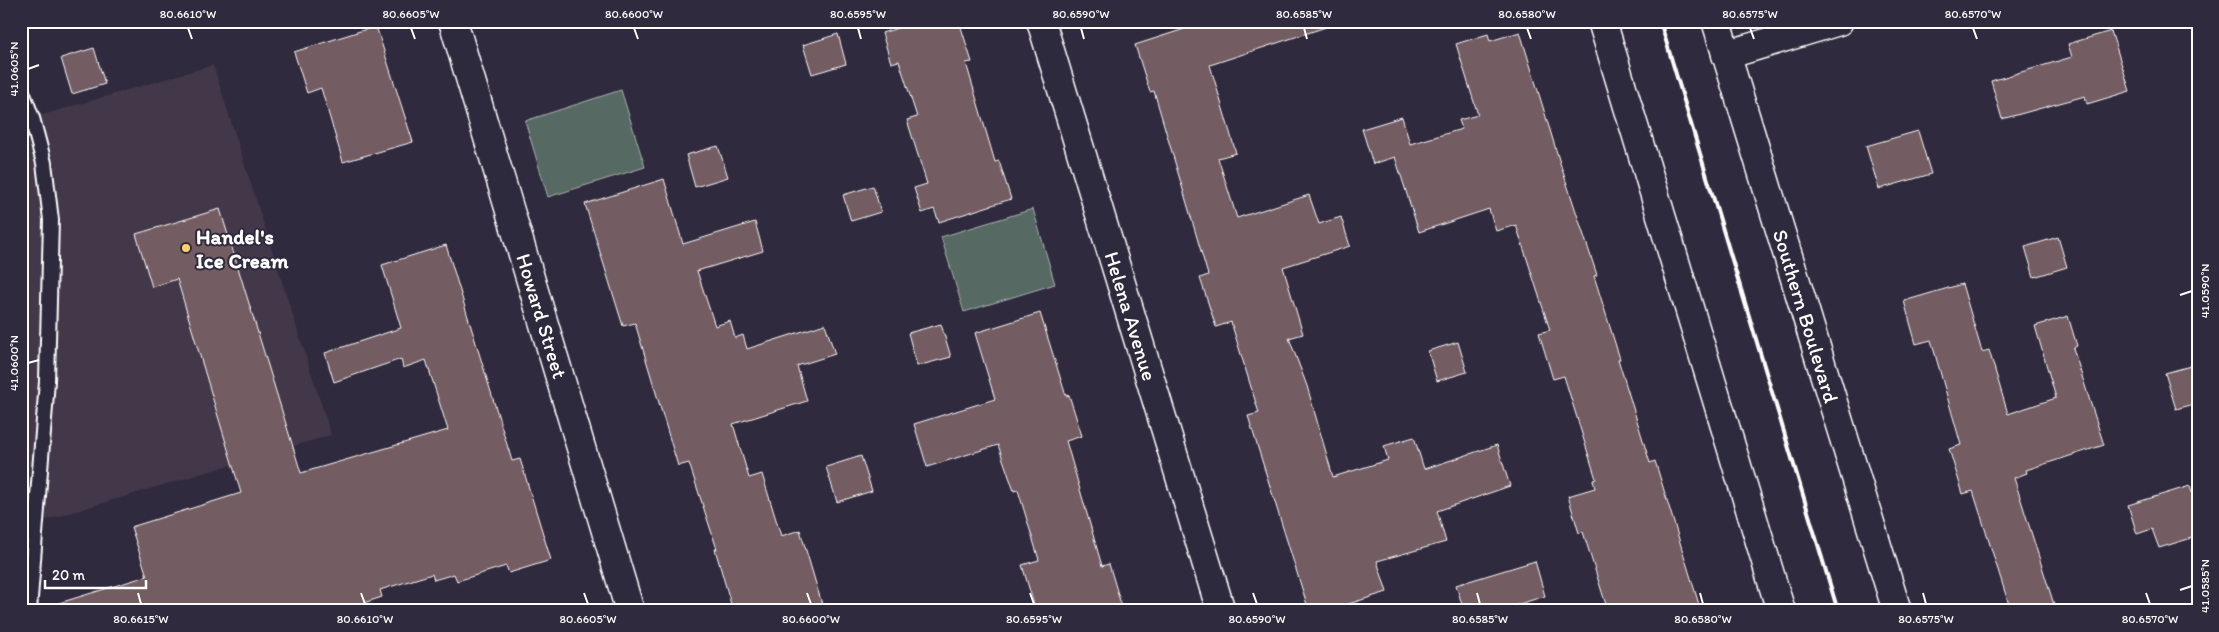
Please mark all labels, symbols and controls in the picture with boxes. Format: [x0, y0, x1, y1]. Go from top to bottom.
text: 80.6610°W [160, 7, 216, 21]
text: 80.6605°W [382, 7, 440, 21]
text: 80.6600°W [605, 7, 663, 21]
text: 80.6595°W [830, 7, 886, 21]
text: 80.6590°W [1052, 7, 1110, 21]
text: 80.6585°W [1276, 7, 1332, 21]
text: 80.6580°W [1498, 7, 1556, 21]
text: 80.6575°W [1722, 7, 1778, 21]
text: 80.6570°W [1945, 7, 2001, 21]
text: 41.0605°N [7, 42, 21, 96]
place label: Handel's Ice Cream [196, 224, 289, 273]
street label: Southern Boulevard [1768, 226, 1844, 406]
marker: Handel's Ice Cream [180, 242, 192, 254]
street label: Helena Avenue [1099, 248, 1163, 384]
street label: Howard Street [511, 250, 573, 382]
text: 41.0590°N [2198, 264, 2212, 318]
text: 41.0600°N [7, 335, 21, 391]
scale bar [45, 557, 146, 589]
text: 41.0585°N [2198, 559, 2212, 613]
text: 20 m [52, 566, 86, 584]
text: 80.6615°W [113, 612, 169, 626]
text: 80.6610°W [337, 612, 393, 626]
text: 80.6605°W [559, 612, 617, 626]
text: 80.6600°W [782, 612, 840, 626]
text: 80.6595°W [1006, 612, 1062, 626]
text: 80.6590°W [1228, 612, 1286, 626]
text: 80.6585°W [1452, 612, 1508, 626]
text: 80.6580°W [1674, 612, 1732, 626]
text: 80.6575°W [1898, 612, 1954, 626]
text: 80.6570°W [2122, 612, 2178, 626]

